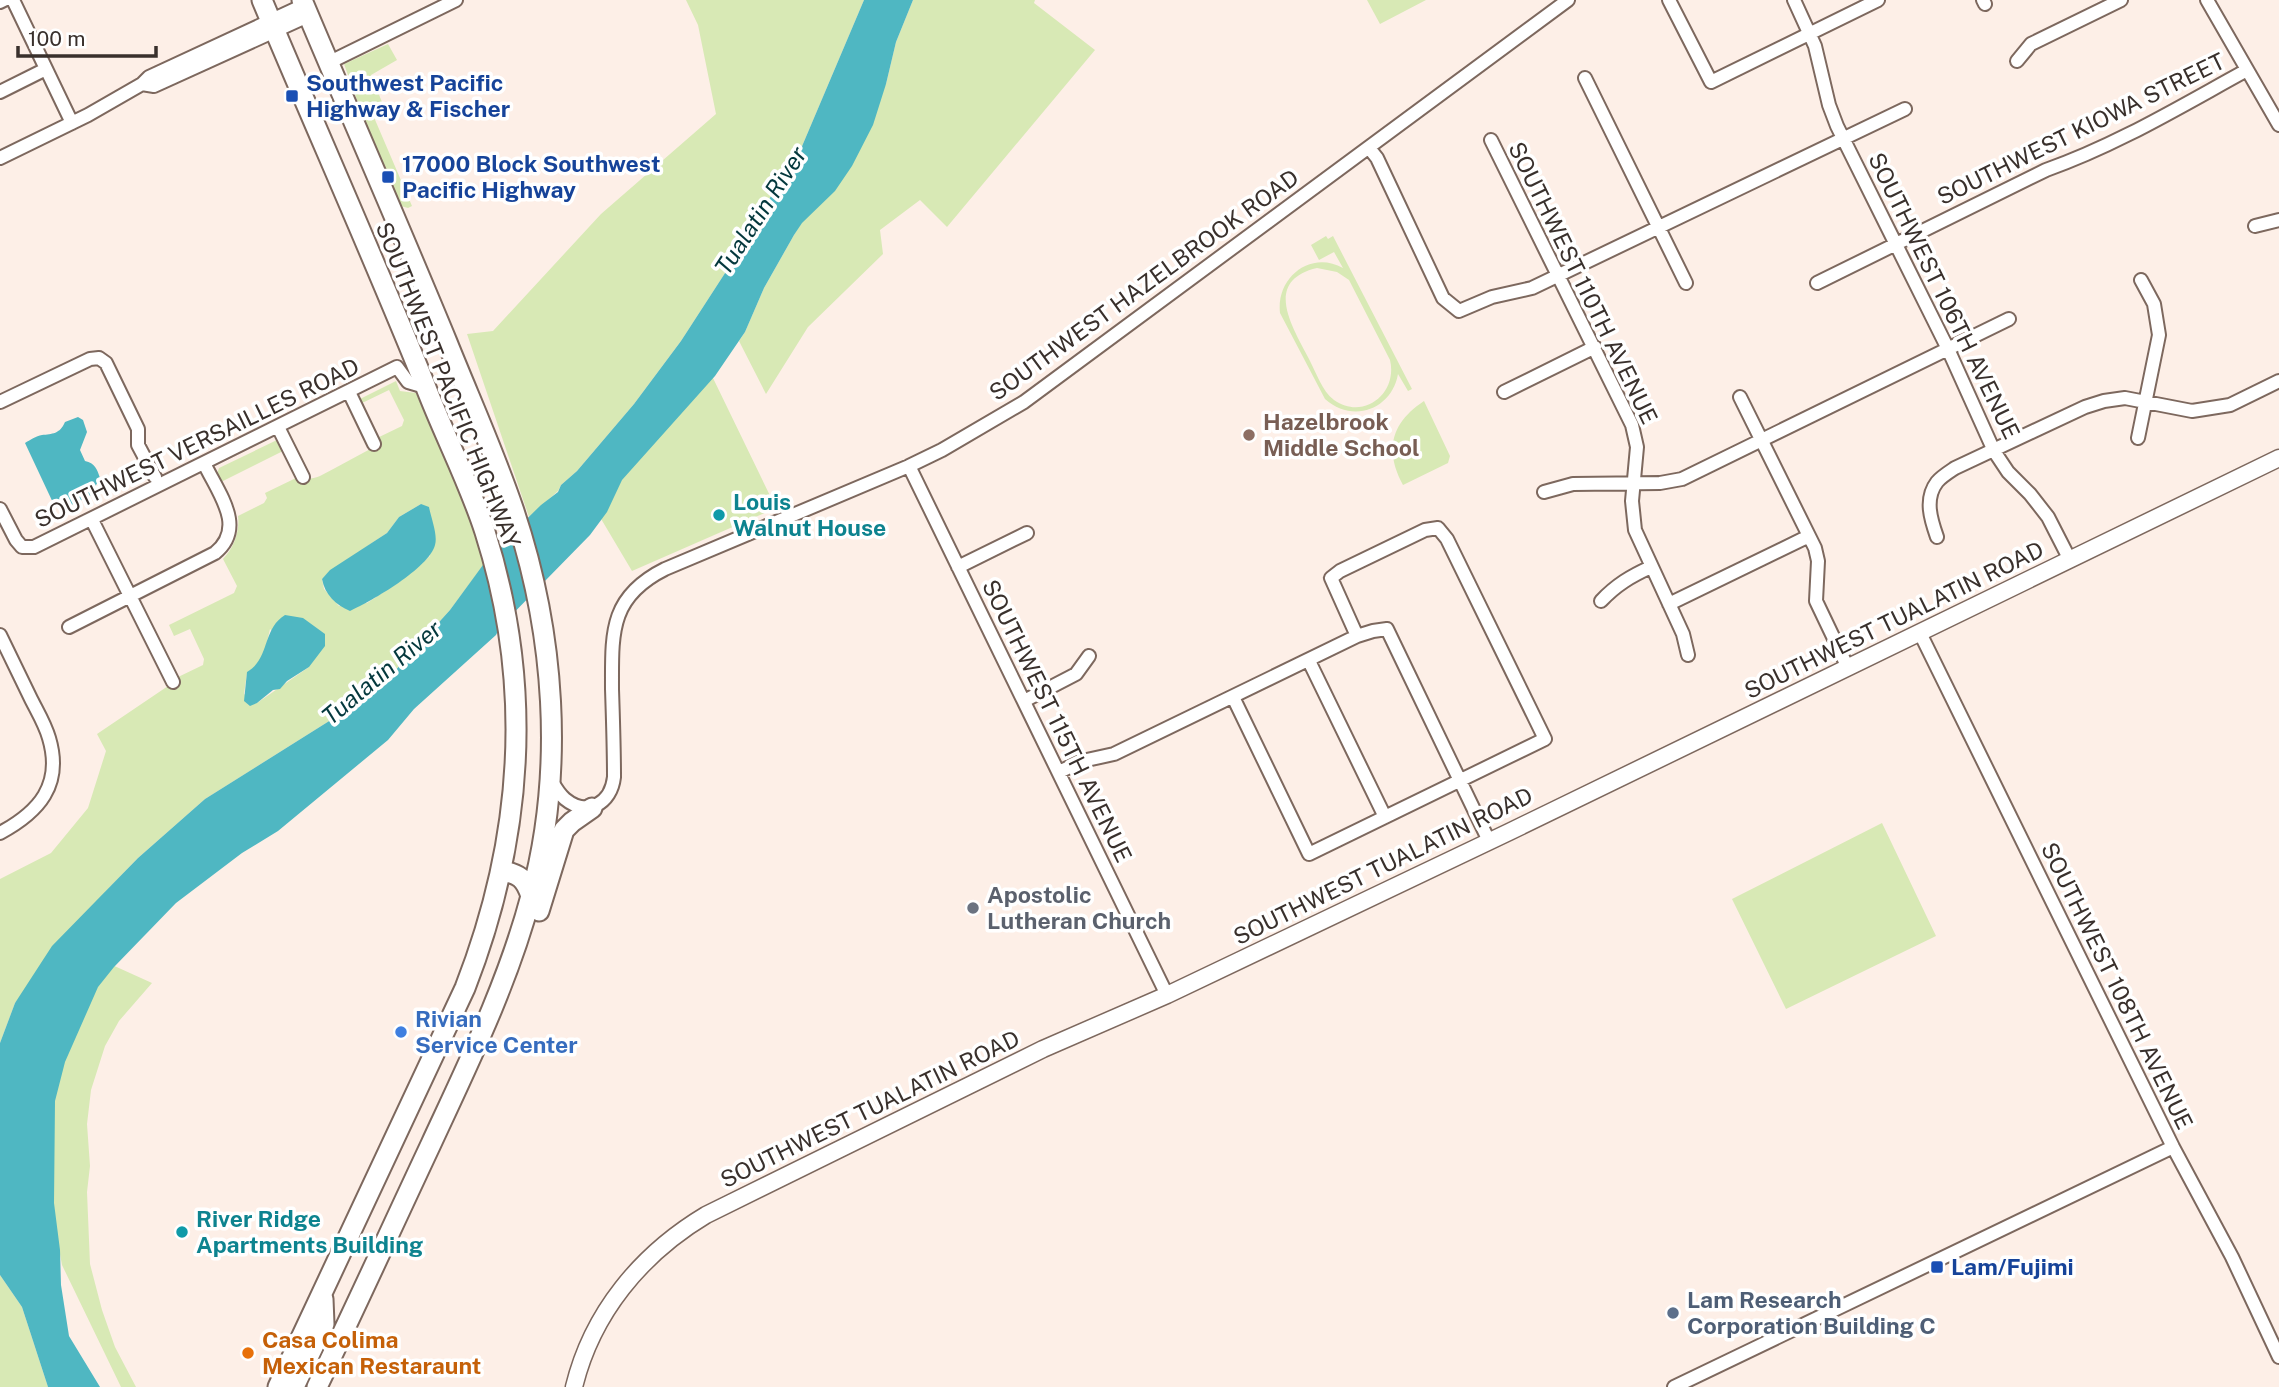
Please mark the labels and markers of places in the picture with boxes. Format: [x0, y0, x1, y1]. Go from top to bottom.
place label: Southwest Pacific Highway & Fischer [306, 69, 510, 122]
marker: Southwest Pacific Highway & Fischer [284, 88, 300, 104]
place label: 17000 Block Southwest Pacific Highway [402, 150, 660, 203]
marker: 17000 Block Southwest Pacific Highway [380, 169, 396, 185]
place label: Hazelbrook Middle School [1263, 408, 1420, 461]
marker: Hazelbrook Middle School [1241, 427, 1257, 443]
place label: Louis Walnut House [733, 488, 886, 541]
marker: Louis Walnut House [711, 507, 727, 523]
place label: Apostolic Lutheran Church [987, 881, 1171, 934]
marker: Apostolic Lutheran Church [965, 900, 981, 916]
place label: Rivian Service Center [415, 1005, 578, 1058]
marker: Rivian Service Center [393, 1024, 409, 1040]
place label: River Ridge Apartments Building [196, 1205, 423, 1258]
marker: River Ridge Apartments Building [174, 1224, 190, 1240]
place label: Lam/Fujimi [1951, 1253, 2074, 1280]
marker: Lam/Fujimi [1929, 1259, 1945, 1275]
place label: Lam Research Corporation Building C [1687, 1286, 1936, 1339]
marker: Lam Research Corporation Building C [1665, 1305, 1681, 1321]
place label: Casa Colima Mexican Restaraunt [262, 1326, 481, 1379]
marker: Casa Colima Mexican Restaraunt [240, 1345, 256, 1361]

